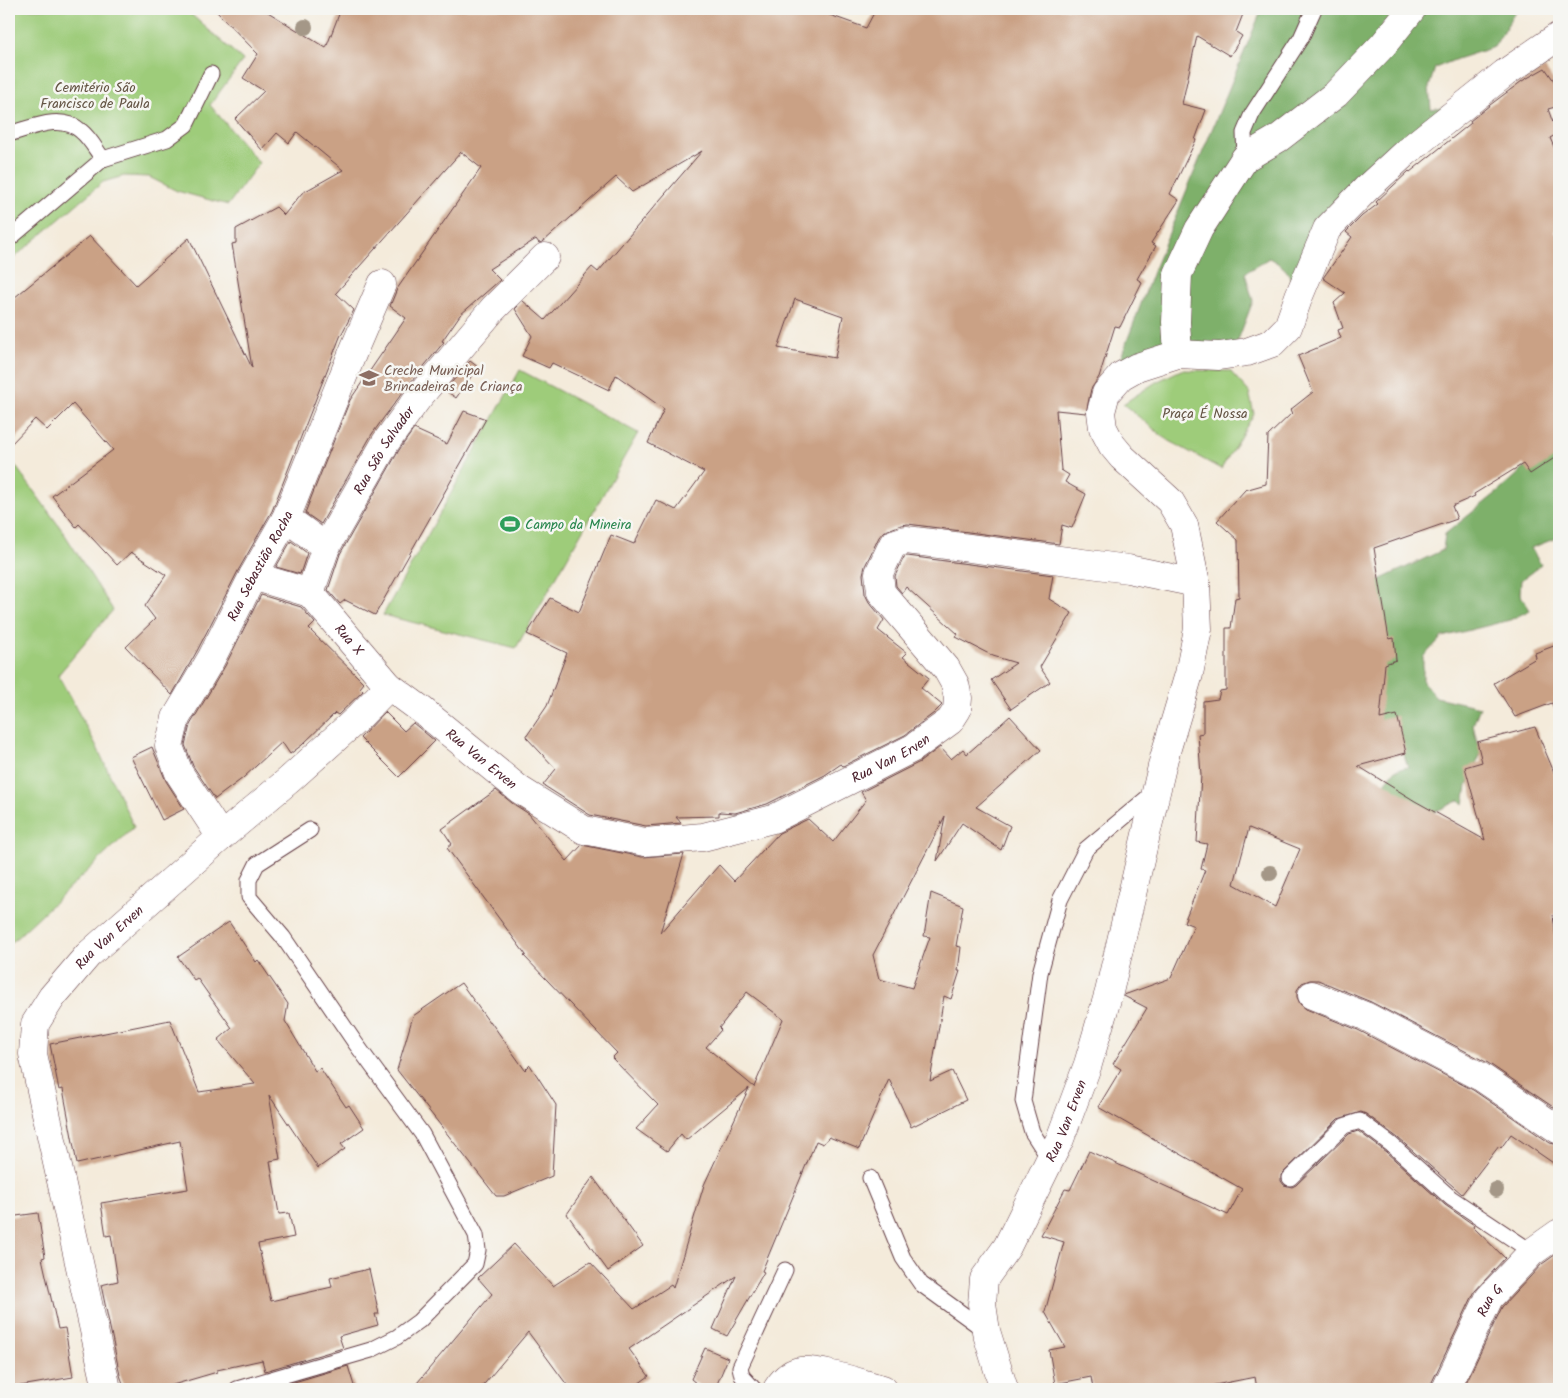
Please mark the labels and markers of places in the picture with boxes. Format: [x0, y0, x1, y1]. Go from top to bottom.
place label: Creche Municipal Brincadeiras de Criança [384, 360, 523, 398]
school or university icon: Creche Municipal Brincadeiras de Criança [358, 367, 380, 389]
sports icon: Campo da Mineira [499, 513, 521, 535]
place label: Campo da Mineira [525, 514, 632, 536]

